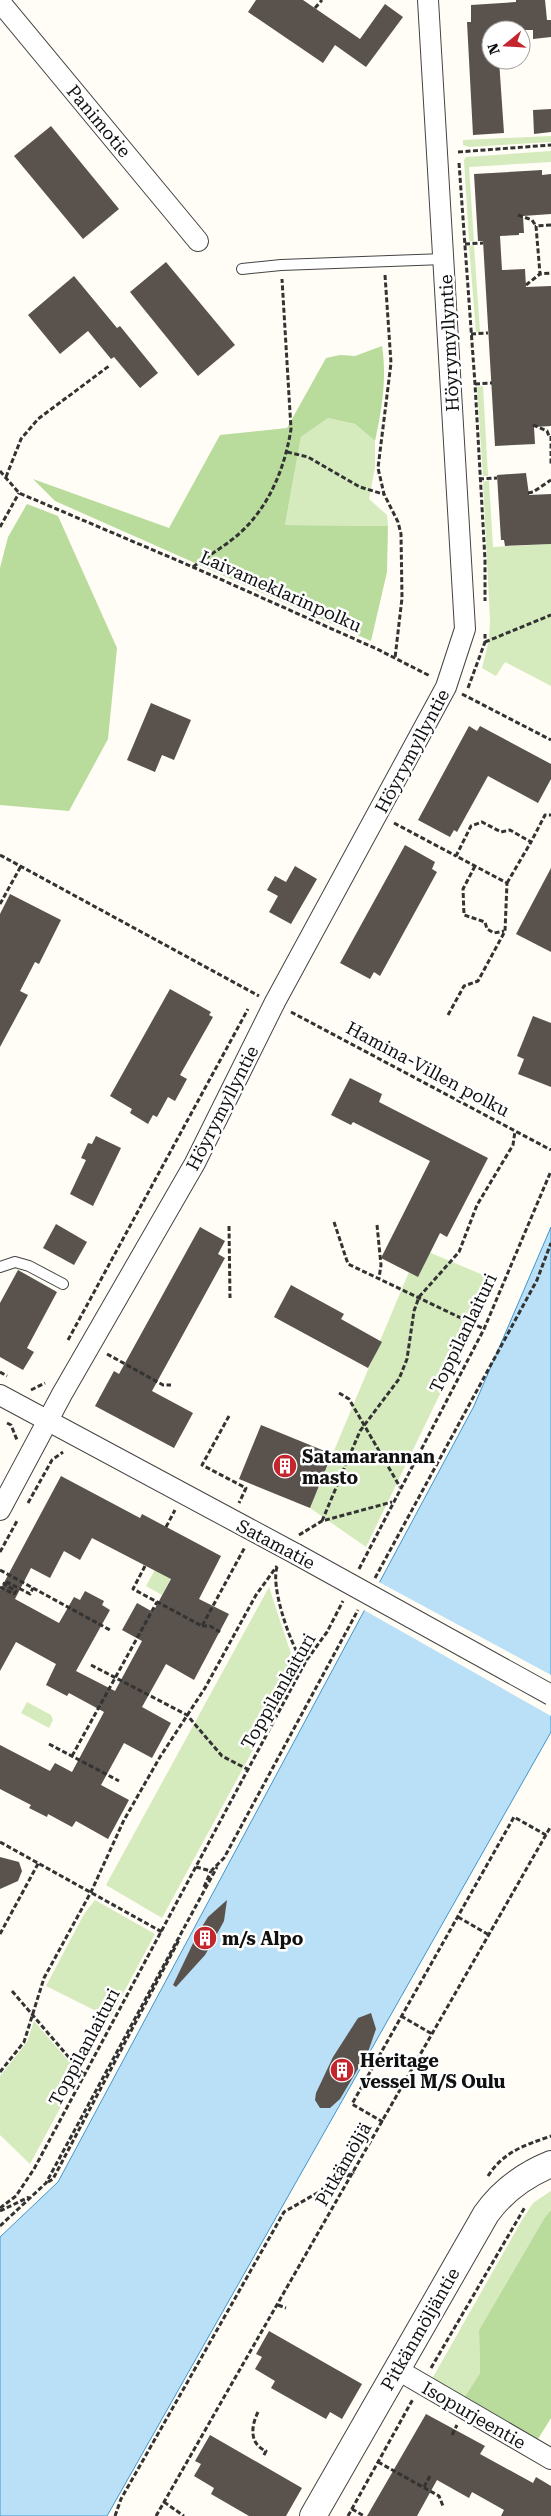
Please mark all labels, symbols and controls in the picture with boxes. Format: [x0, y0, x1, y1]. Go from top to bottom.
north arrow [481, 20, 531, 70]
text: N [484, 41, 503, 57]
street label: Panimotie [63, 81, 135, 162]
street label: Höyrymyllyntie [435, 274, 463, 412]
street label: Laivameklarinpolku [197, 546, 365, 636]
street label: Höyrymyllyntie [371, 685, 454, 816]
street label: Hamina-Villen polku [343, 1017, 513, 1121]
street label: Höyrymyllyntie [182, 1042, 263, 1174]
street label: Toppilanlaituri [425, 1270, 501, 1396]
place label: Satamarannan masto [302, 1446, 435, 1488]
building icon: Satamarannan masto [272, 1453, 298, 1479]
street label: Satamatie [233, 1515, 319, 1573]
street label: Toppilanlaituri [236, 1629, 320, 1753]
building icon: m/s Alpo [192, 1925, 218, 1951]
place label: m/s Alpo [222, 1928, 304, 1949]
street label: Toppilanlaituri [44, 1984, 124, 2109]
place label: Heritage vessel M/S Oulu [360, 2050, 506, 2092]
building icon: Heritage vessel M/S Oulu [329, 2057, 355, 2083]
street label: Pitkämöljä [311, 2118, 375, 2209]
street label: Pitkänmöljäntie [376, 2264, 464, 2394]
street label: Isopurjeentie [419, 2377, 530, 2453]

